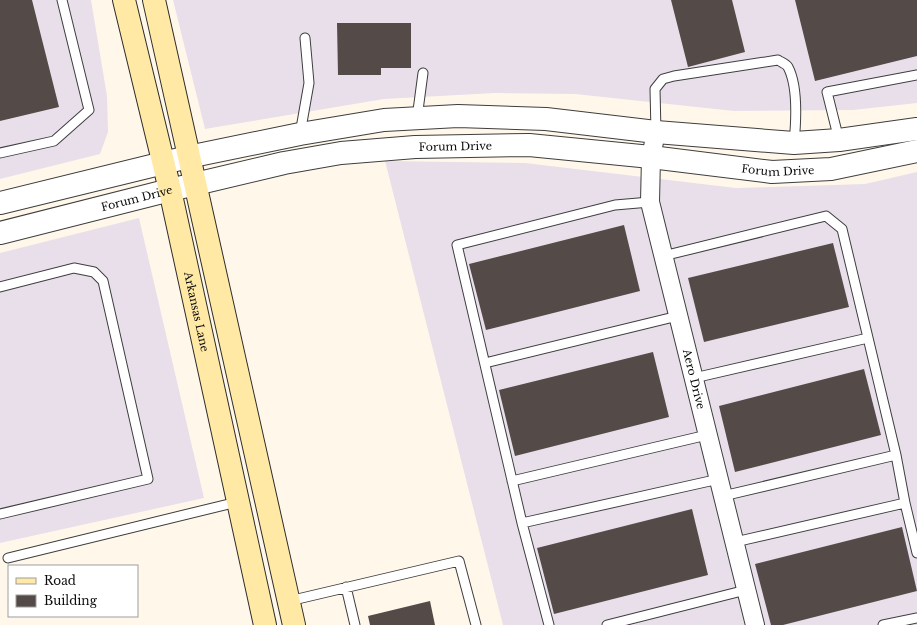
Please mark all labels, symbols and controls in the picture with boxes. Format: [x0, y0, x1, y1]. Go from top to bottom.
street label: Forum Drive [419, 139, 492, 154]
street label: Forum Drive [741, 161, 815, 179]
street label: Forum Drive [99, 183, 174, 214]
street label: Arkansas Lane [181, 269, 212, 353]
street label: Aero Drive [680, 347, 708, 411]
legend [8, 565, 138, 617]
text: Road [44, 573, 76, 588]
text: Building [44, 593, 98, 608]

